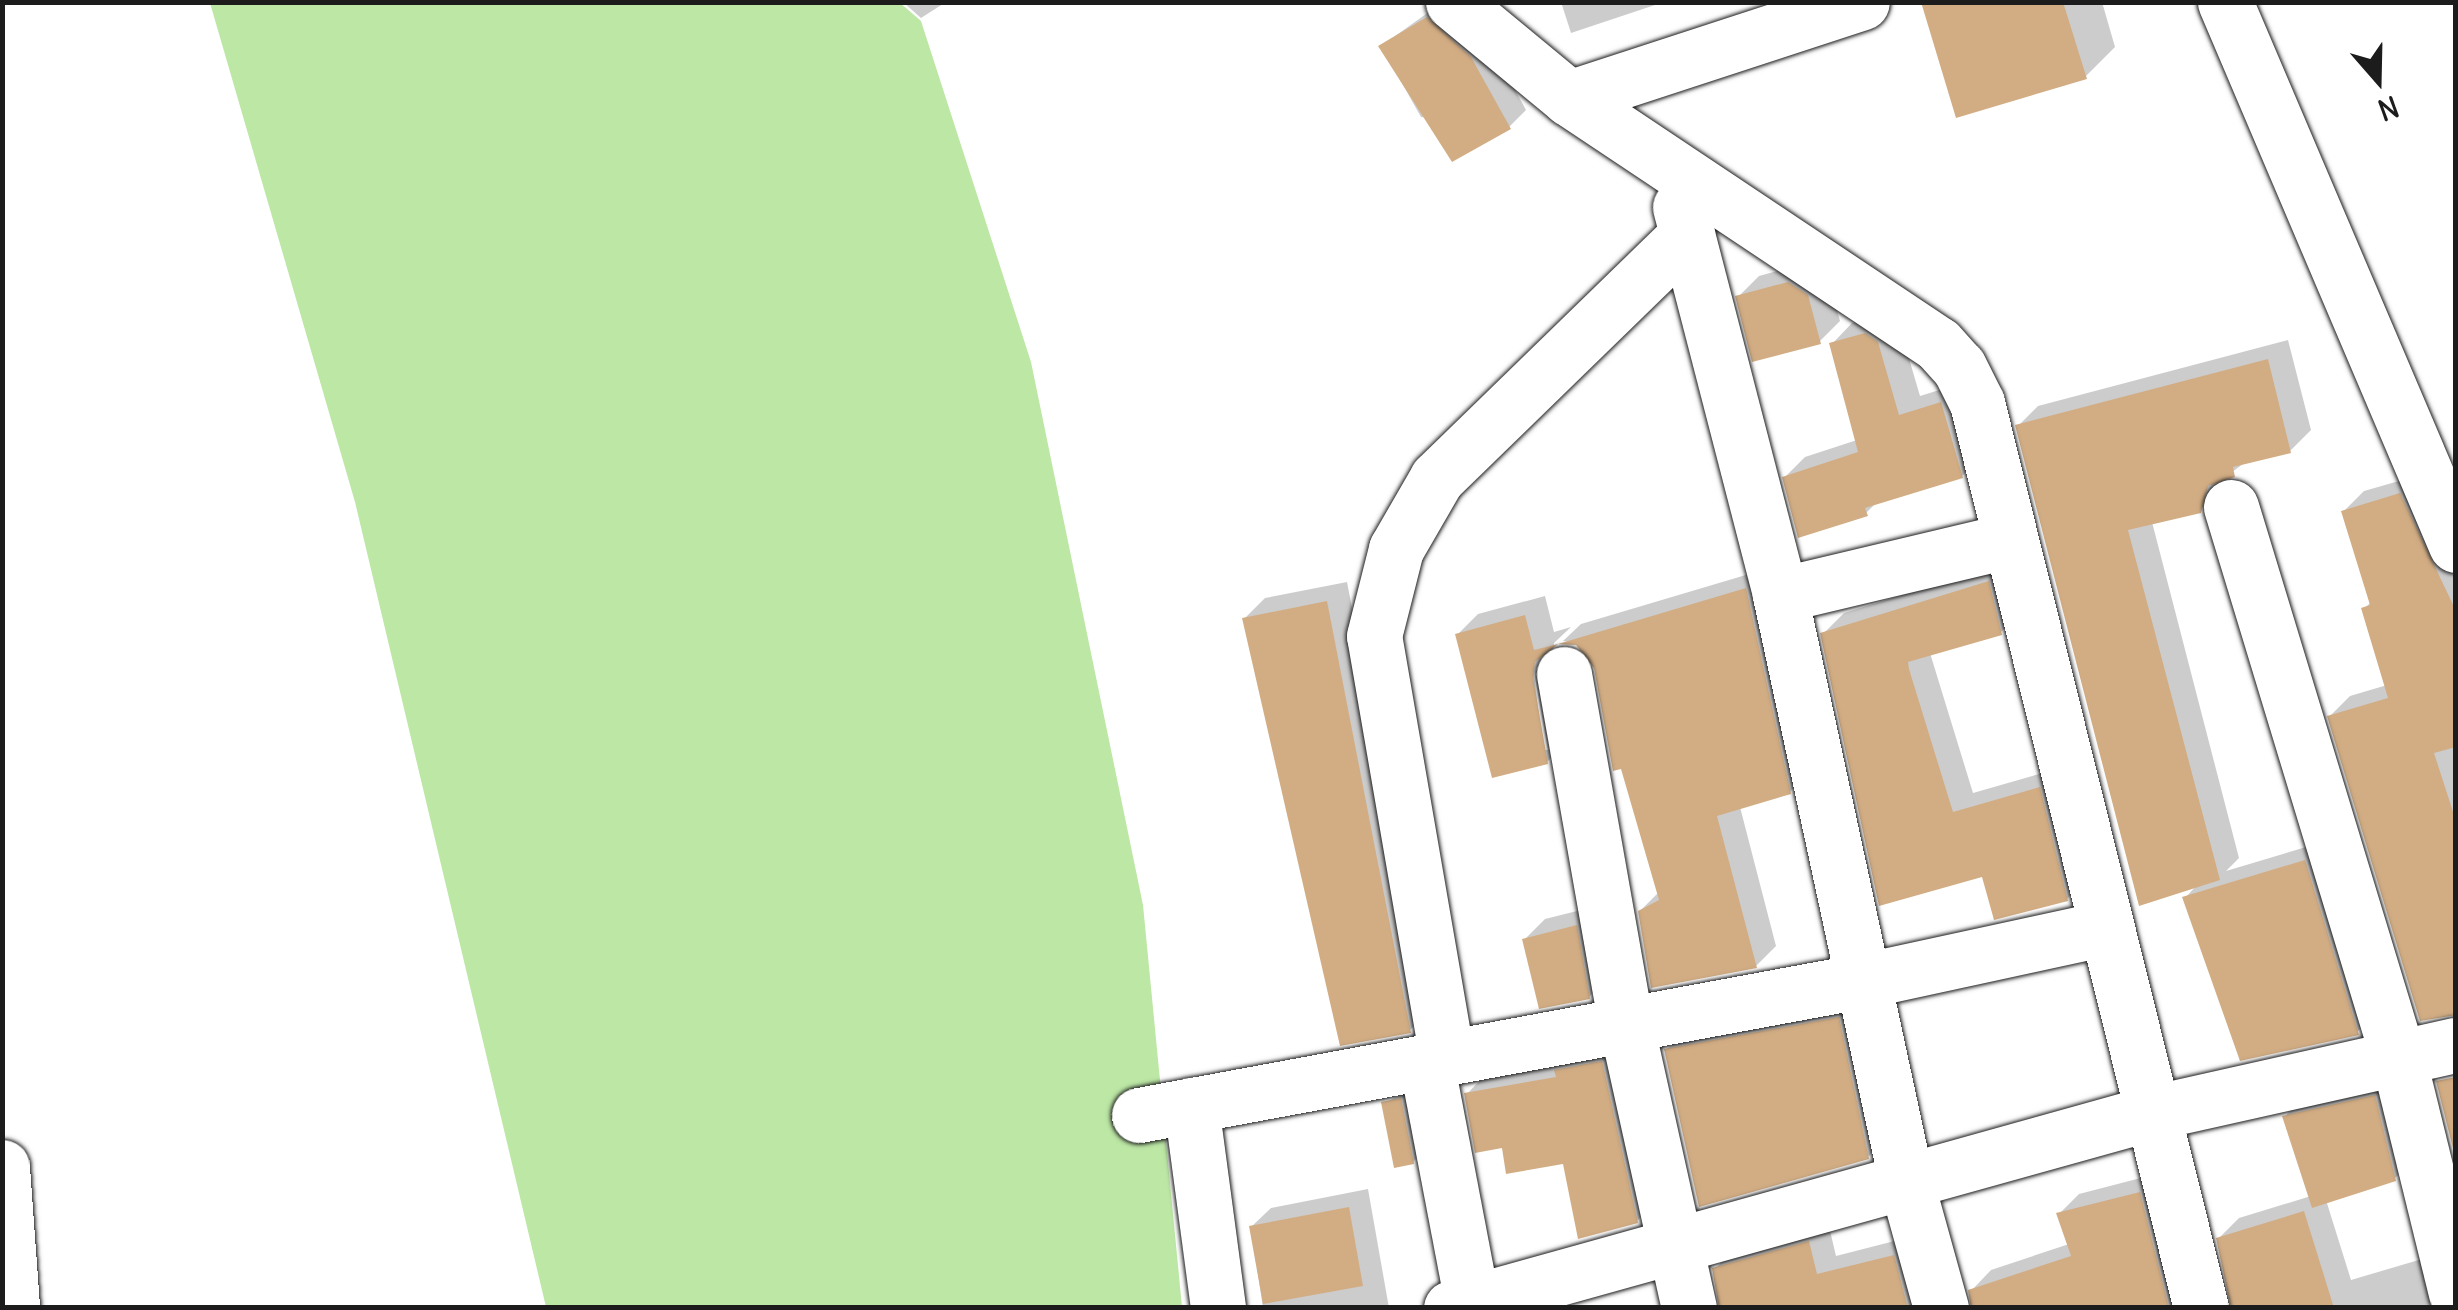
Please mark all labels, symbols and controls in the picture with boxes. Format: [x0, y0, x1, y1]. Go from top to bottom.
north arrow [2328, 30, 2428, 130]
text: N [2373, 88, 2404, 128]

